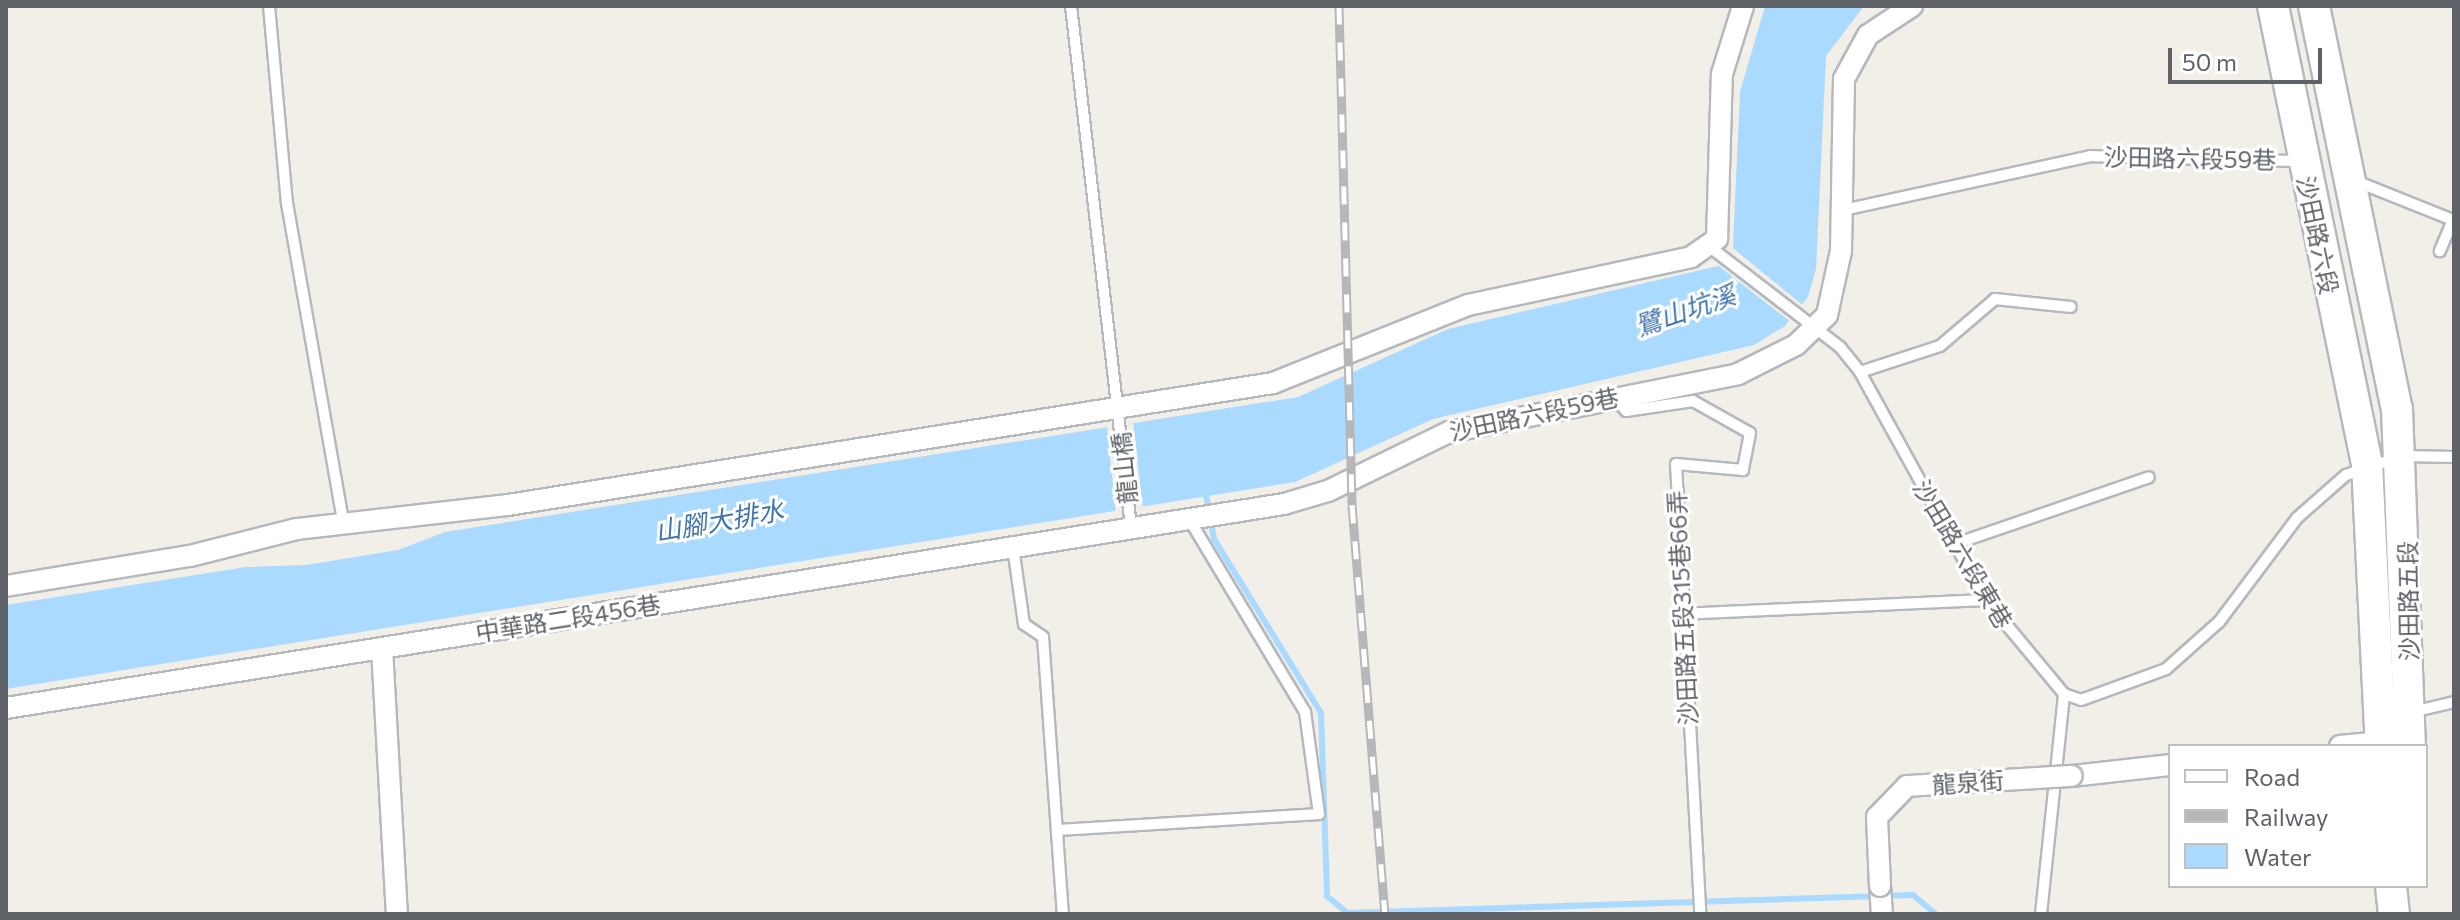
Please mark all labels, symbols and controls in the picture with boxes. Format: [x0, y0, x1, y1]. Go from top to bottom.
scale bar [2172, 32, 2326, 82]
text: 50 m [2182, 47, 2237, 76]
street label: 沙田路六段59巷 [2104, 142, 2276, 174]
street label: 沙田路六段 [2291, 173, 2345, 297]
water label: 鷺山坑溪 [1631, 278, 1739, 342]
street label: 沙田路六段59巷 [1447, 382, 1621, 446]
street label: 龍山橋 [1106, 431, 1142, 505]
street label: 沙田路六段東巷 [1907, 475, 2019, 633]
street label: 沙田路五段315巷66弄 [1661, 490, 1703, 726]
water label: 山腳大排水 [652, 493, 786, 547]
street label: 沙田路五段 [2393, 541, 2423, 661]
street label: 中華路二段456巷 [474, 589, 662, 647]
legend [2168, 744, 2428, 888]
text: Road [2244, 762, 2300, 791]
street label: 龍泉街 [1931, 765, 2005, 799]
text: Railway [2244, 802, 2329, 831]
text: Water [2244, 842, 2312, 871]

